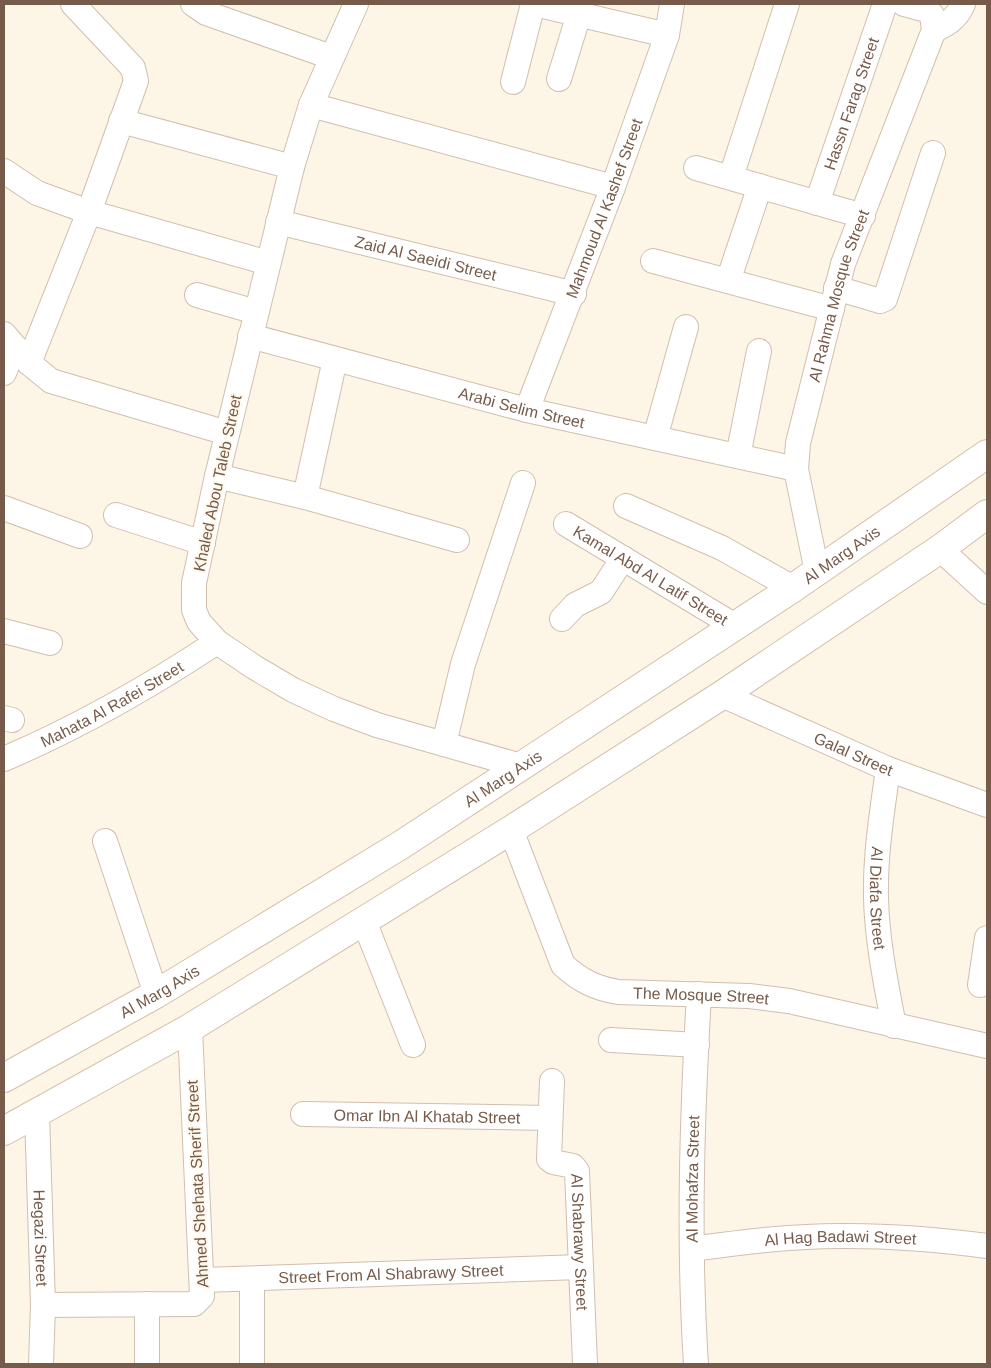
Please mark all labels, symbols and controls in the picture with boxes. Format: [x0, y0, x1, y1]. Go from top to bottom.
street label: Hassn Farag Street [821, 35, 882, 172]
street label: Mahmoud Al Kashef Street [563, 116, 646, 301]
street label: Al Rahma Mosque Street [806, 207, 872, 384]
street label: Zaid Al Saeidi Street [353, 233, 499, 284]
street label: Arabi Selim Street [457, 384, 587, 432]
street label: Khaled Abou Taleb Street [190, 393, 245, 573]
street label: Kamal Abd Al Latif Street [570, 523, 731, 629]
street label: Al Marg Axis [800, 523, 883, 587]
street label: Mahata Al Rafei Street [38, 658, 187, 750]
street label: Galal Street [811, 729, 896, 779]
street label: Al Marg Axis [461, 747, 545, 810]
street label: Al Diafa Street [867, 846, 888, 951]
street label: Al Marg Axis [117, 962, 202, 1021]
street label: The Mosque Street [633, 984, 771, 1007]
street label: Ahmed Shehata Sherif Street [184, 1079, 211, 1288]
street label: Omar Ibn Al Khatab Street [333, 1106, 521, 1127]
street label: Al Mohafza Street [684, 1115, 702, 1243]
street label: Al Shabrawy Street [568, 1173, 591, 1311]
street label: Hegazi Street [30, 1189, 50, 1287]
street label: Al Hag Badawi Street [764, 1228, 917, 1249]
street label: Street From Al Shabrawy Street [278, 1262, 504, 1286]

